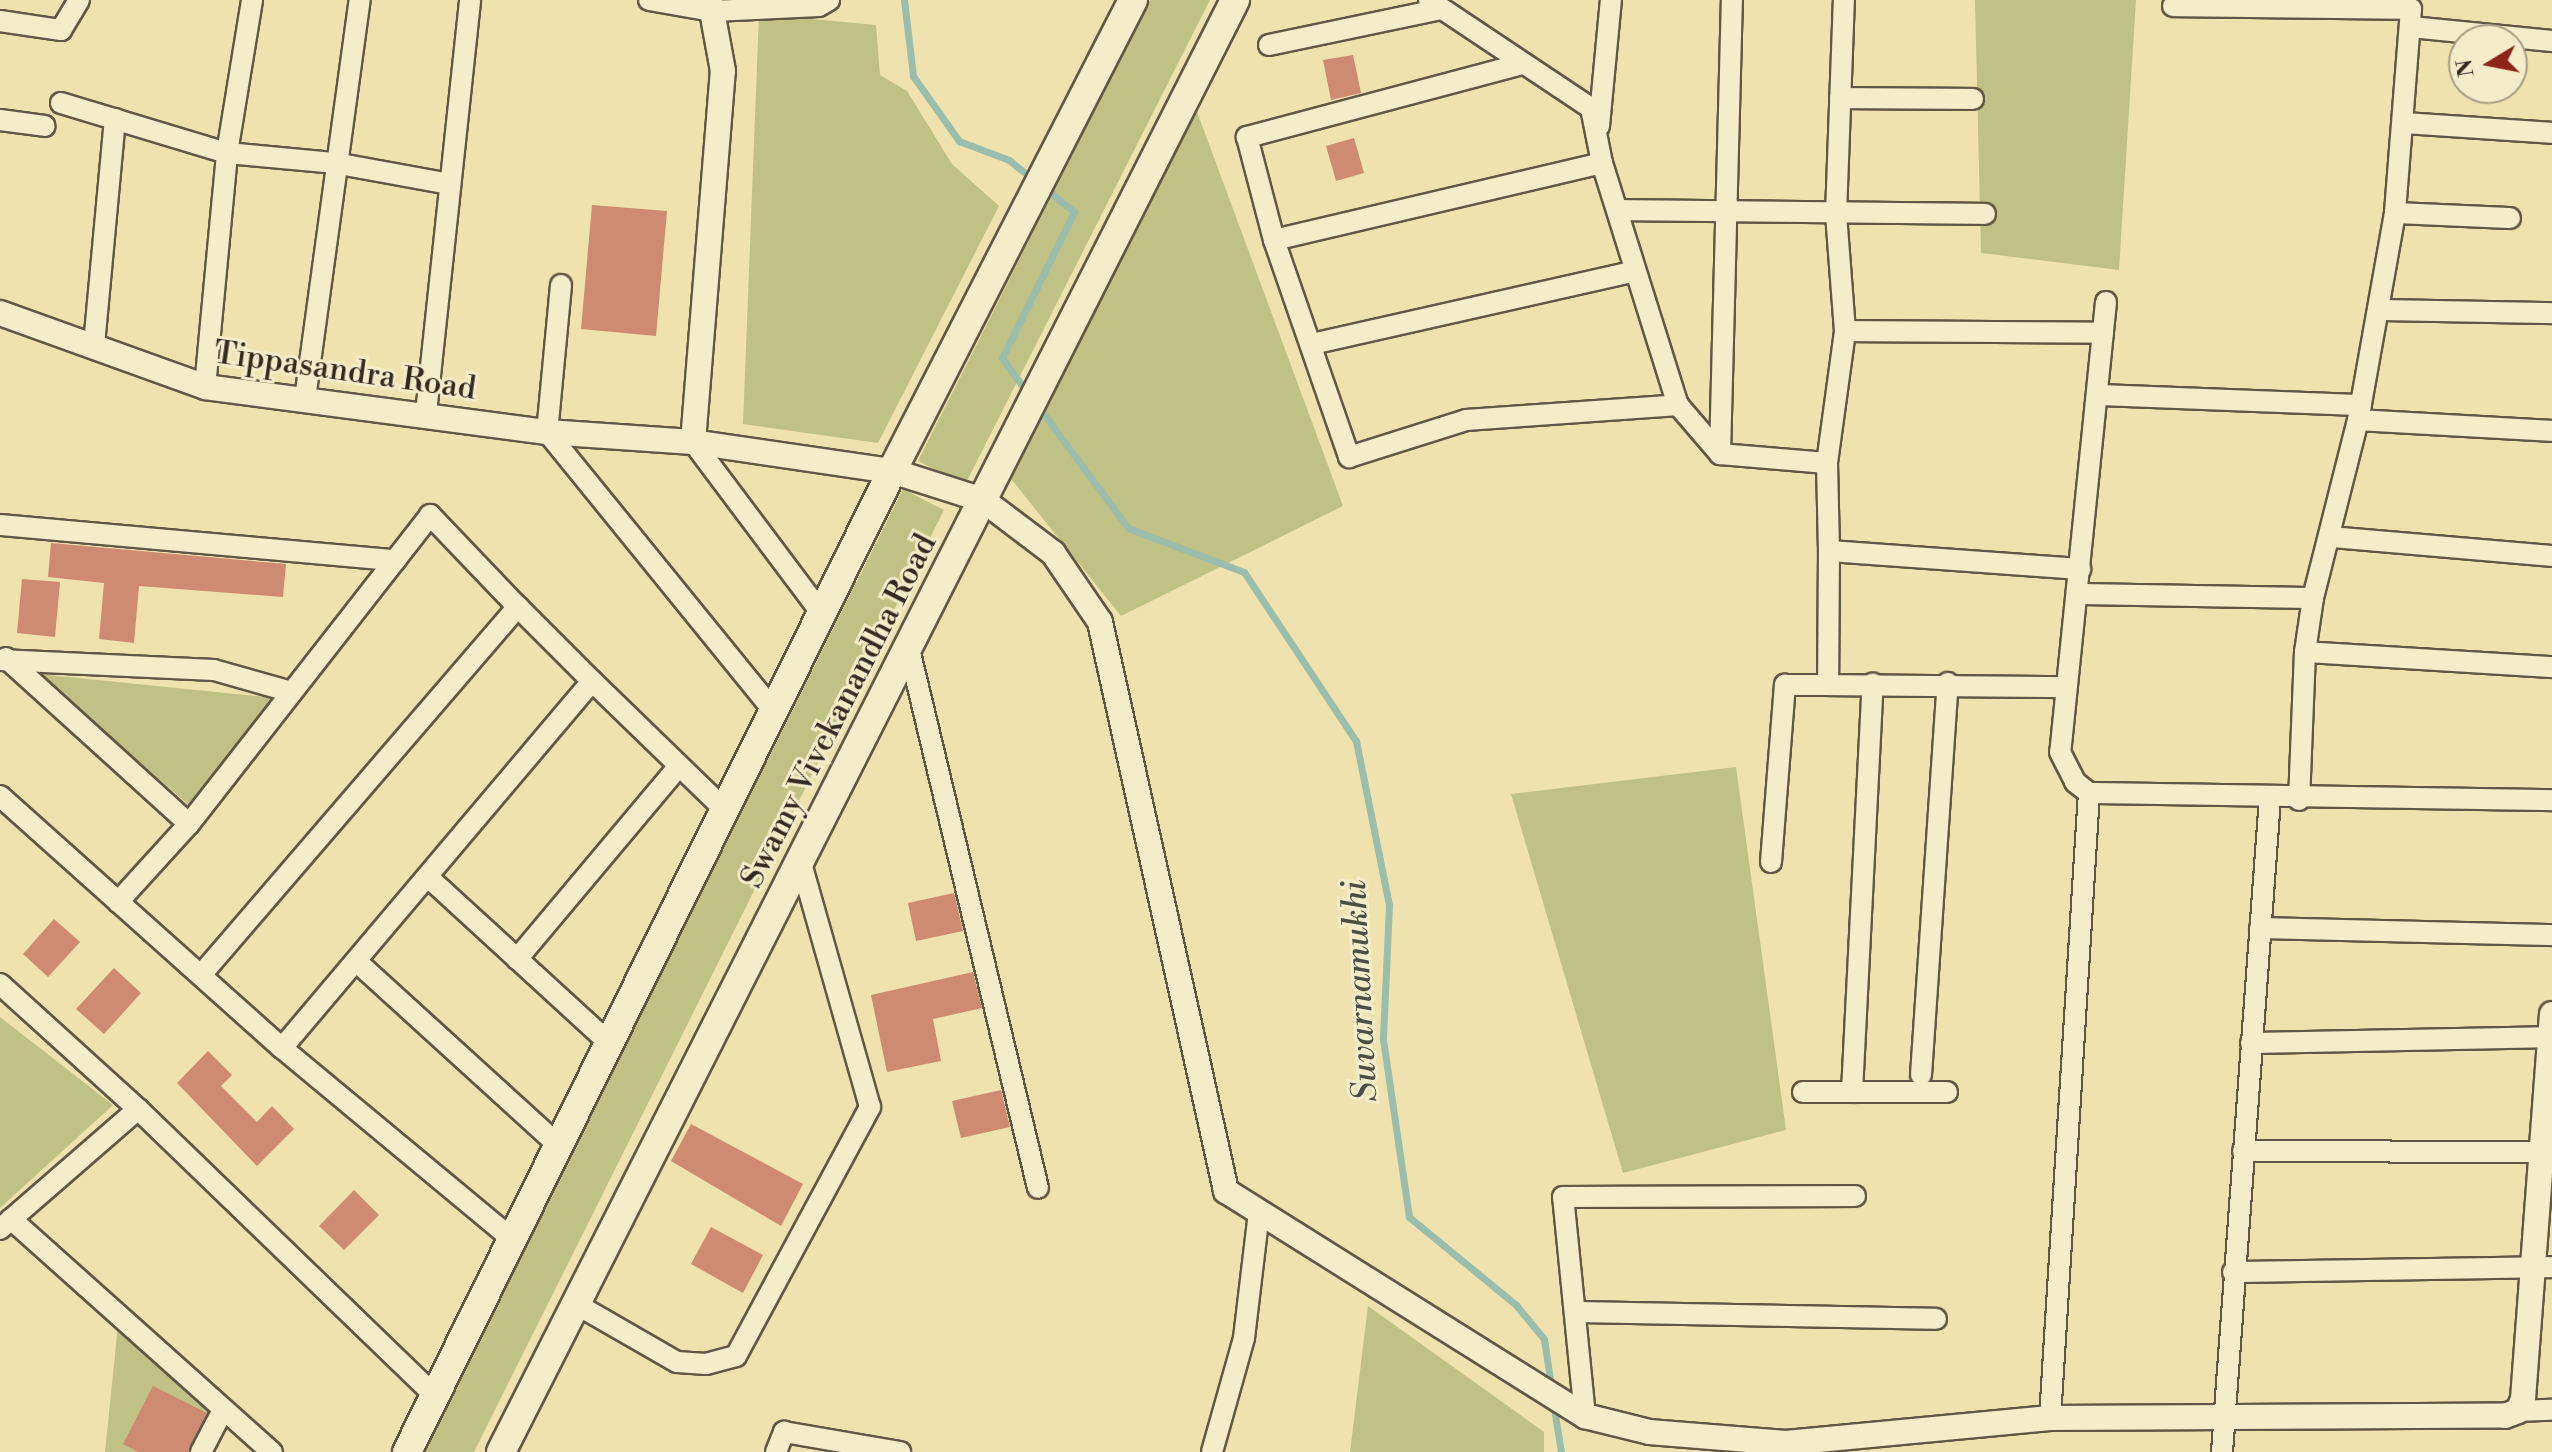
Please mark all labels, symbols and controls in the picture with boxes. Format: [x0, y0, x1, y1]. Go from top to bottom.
north arrow [2448, 24, 2528, 104]
text: N [2451, 57, 2481, 79]
street label: Tippasandra Road [212, 334, 478, 408]
street label: Swamy Vivekanandha Road [733, 528, 945, 894]
water label: Suvarnamukhi [1335, 879, 1387, 1103]

